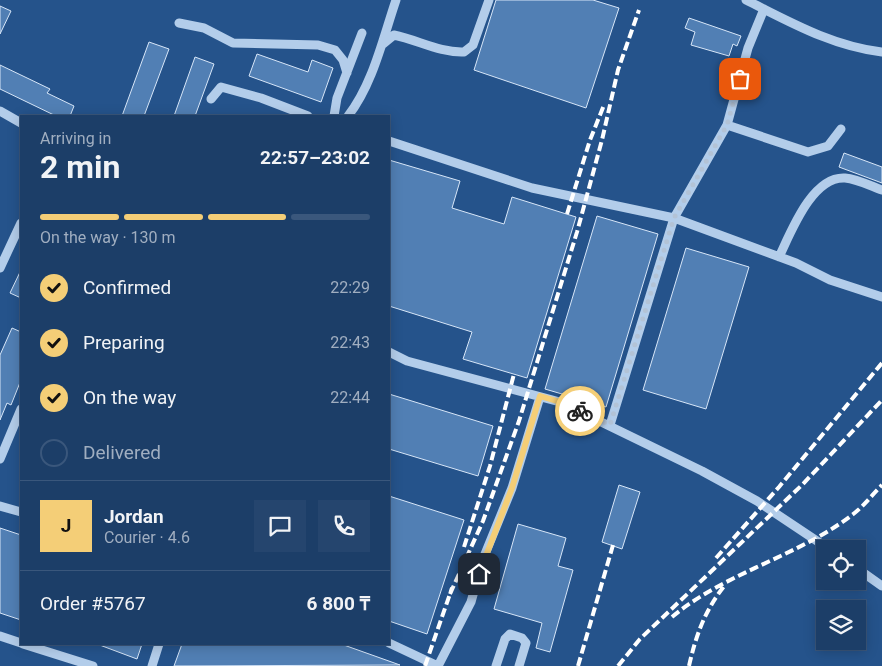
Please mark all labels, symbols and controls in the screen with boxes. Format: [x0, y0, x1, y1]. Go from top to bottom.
pin [719, 58, 761, 100]
icon: bag [726, 65, 754, 93]
text: Arriving in [40, 129, 111, 148]
text: 22:57–23:02 [260, 146, 370, 169]
text: 2 min [40, 148, 120, 186]
text: On the way · 130 m [40, 228, 176, 247]
icon: check [40, 274, 68, 302]
text: Confirmed [83, 276, 171, 299]
text: 22:29 [330, 278, 370, 297]
icon: check [40, 329, 68, 357]
text: Preparing [83, 331, 165, 354]
text: 22:43 [330, 333, 370, 352]
icon: check [40, 384, 68, 412]
text: On the way [83, 386, 176, 409]
courier [555, 386, 605, 436]
text: 22:44 [330, 388, 370, 407]
icon: bike [566, 397, 594, 425]
text: Delivered [83, 441, 161, 464]
button: chat [254, 500, 306, 552]
button: phone [318, 500, 370, 552]
text: Jordan [104, 505, 164, 528]
text: J [61, 514, 71, 537]
text: Courier · 4.6 [104, 528, 190, 547]
map controls [816, 540, 866, 650]
button: locate [816, 540, 866, 590]
pin [458, 553, 500, 595]
icon: home [465, 560, 493, 588]
text: Order #5767 [40, 592, 146, 615]
text: 6 800 ₸ [307, 592, 370, 615]
button: layers [816, 600, 866, 650]

